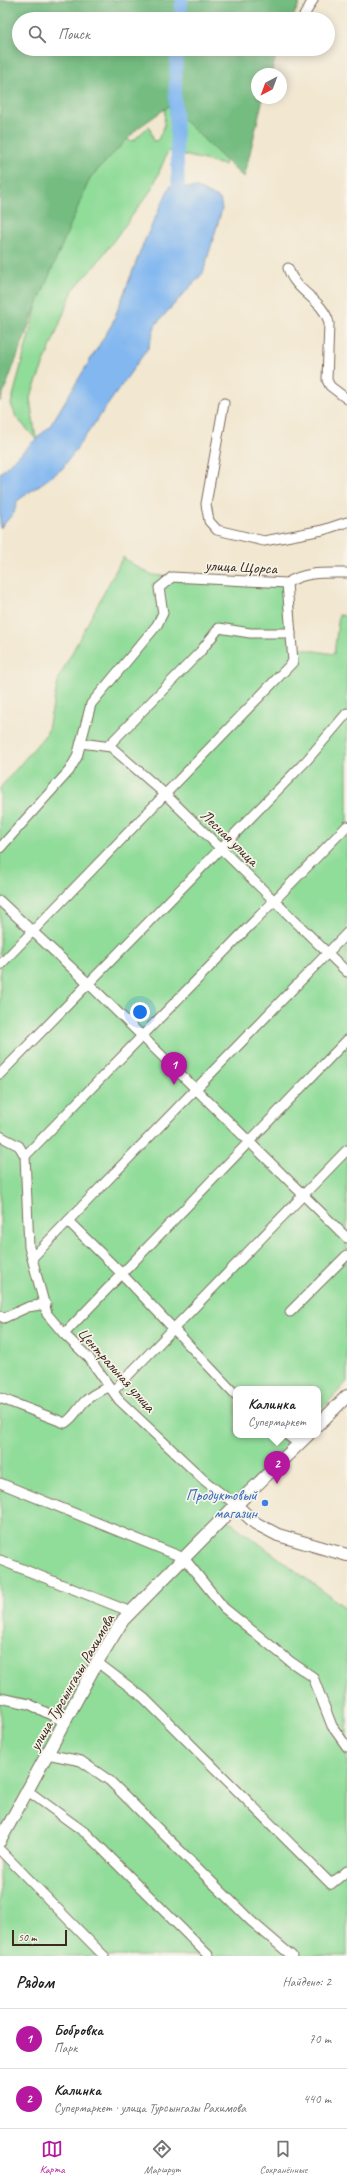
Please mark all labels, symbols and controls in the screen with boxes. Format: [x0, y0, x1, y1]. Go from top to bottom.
search box [12, 12, 335, 56]
icon: search [26, 23, 48, 45]
text: Поиск [58, 25, 90, 44]
north arrow [251, 68, 287, 104]
street label: улица Щорса [204, 555, 279, 579]
street label: Лесная улица [196, 805, 264, 871]
your location [130, 1002, 150, 1022]
pin: 1 [161, 1052, 187, 1085]
street label: Центральная улица [73, 1323, 160, 1417]
popup [233, 1386, 321, 1438]
text: Калинка [248, 1395, 295, 1414]
text: Супермаркет [248, 1414, 306, 1430]
pin: 2 [264, 1451, 290, 1484]
place label: Продуктовый магазин [186, 1485, 258, 1523]
marker: Продуктовый магазин [260, 1498, 270, 1508]
street label: улица Турсынгазы Рахимова [24, 1610, 120, 1755]
scale bar [12, 1928, 67, 1947]
text: 50 m [18, 1930, 37, 1944]
text: Рядом [16, 1972, 54, 1993]
text: Найдено: 2 [283, 1974, 331, 1990]
text: Бобровка [54, 2021, 103, 2040]
text: 1 [26, 2031, 32, 2047]
text: 70 m [309, 2031, 331, 2047]
text: Парк [54, 2040, 77, 2056]
text: Калинка [54, 2081, 101, 2100]
text: 2 [26, 2091, 32, 2107]
text: 440 m [303, 2091, 331, 2107]
text: Супермаркет · улица Турсынгазы Рахимова [54, 2100, 246, 2116]
tab: Карта [40, 2138, 65, 2176]
tab: Маршрут [144, 2138, 180, 2176]
tab: Сохранённые [260, 2138, 307, 2176]

